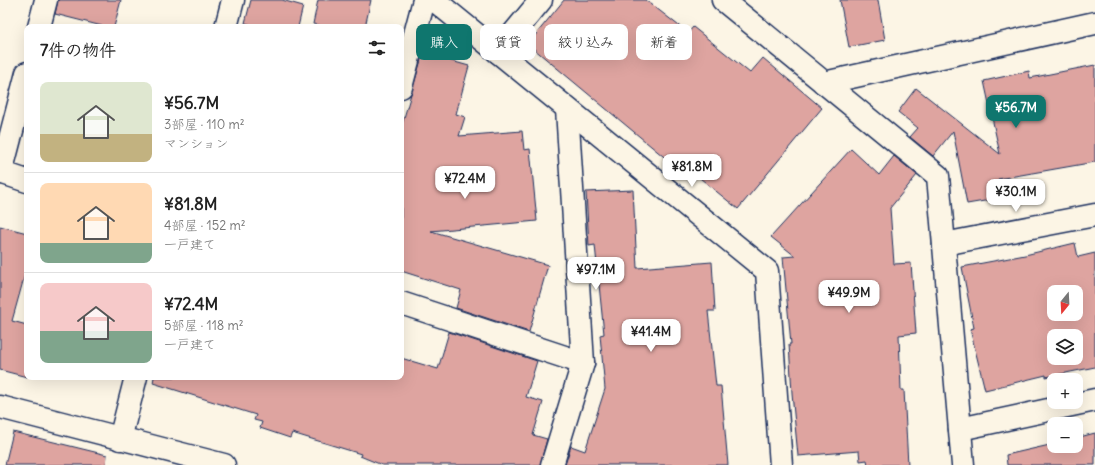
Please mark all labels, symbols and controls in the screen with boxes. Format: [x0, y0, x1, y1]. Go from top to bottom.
chip: 購入 [416, 24, 472, 60]
chip: 賃貸 [480, 24, 536, 60]
chip: 絞り込み [544, 24, 628, 60]
chip: 新着 [636, 24, 692, 60]
icon: filters [366, 37, 388, 59]
text: 7件の物件 [40, 39, 116, 61]
text: ¥56.7M [164, 92, 219, 114]
pin: ¥56.7M [983, 95, 1049, 129]
icon: home [72, 98, 120, 146]
text: ¥56.7M [995, 99, 1037, 116]
text: 3部屋 · 110 m² [164, 116, 245, 133]
text: マンション [164, 135, 228, 152]
pin: ¥81.8M [659, 154, 725, 188]
text: ¥81.8M [672, 158, 713, 175]
pin: ¥72.4M [432, 166, 498, 200]
text: ¥72.4M [444, 170, 486, 187]
pin: ¥30.1M [983, 179, 1049, 213]
text: ¥30.1M [995, 183, 1037, 200]
text: ¥81.8M [164, 193, 218, 215]
icon: home [72, 199, 120, 247]
text: 4部屋 · 152 m² [164, 217, 246, 234]
text: 一戸建て [164, 236, 216, 253]
pin: ¥97.1M [563, 257, 629, 291]
text: ¥97.1M [576, 261, 616, 278]
pin: ¥49.9M [816, 280, 882, 314]
text: ¥49.9M [827, 284, 871, 301]
north arrow [1047, 285, 1083, 321]
map controls [1047, 285, 1083, 453]
text: ¥72.4M [164, 293, 218, 315]
icon: home [72, 299, 120, 347]
text: 5部屋 · 118 m² [164, 317, 244, 334]
pin: ¥41.4M [618, 319, 684, 353]
text: ¥41.4M [631, 323, 671, 340]
button: layers [1047, 329, 1083, 365]
text: 一戸建て [164, 336, 216, 353]
button: + [1047, 373, 1083, 409]
button: − [1047, 417, 1083, 453]

